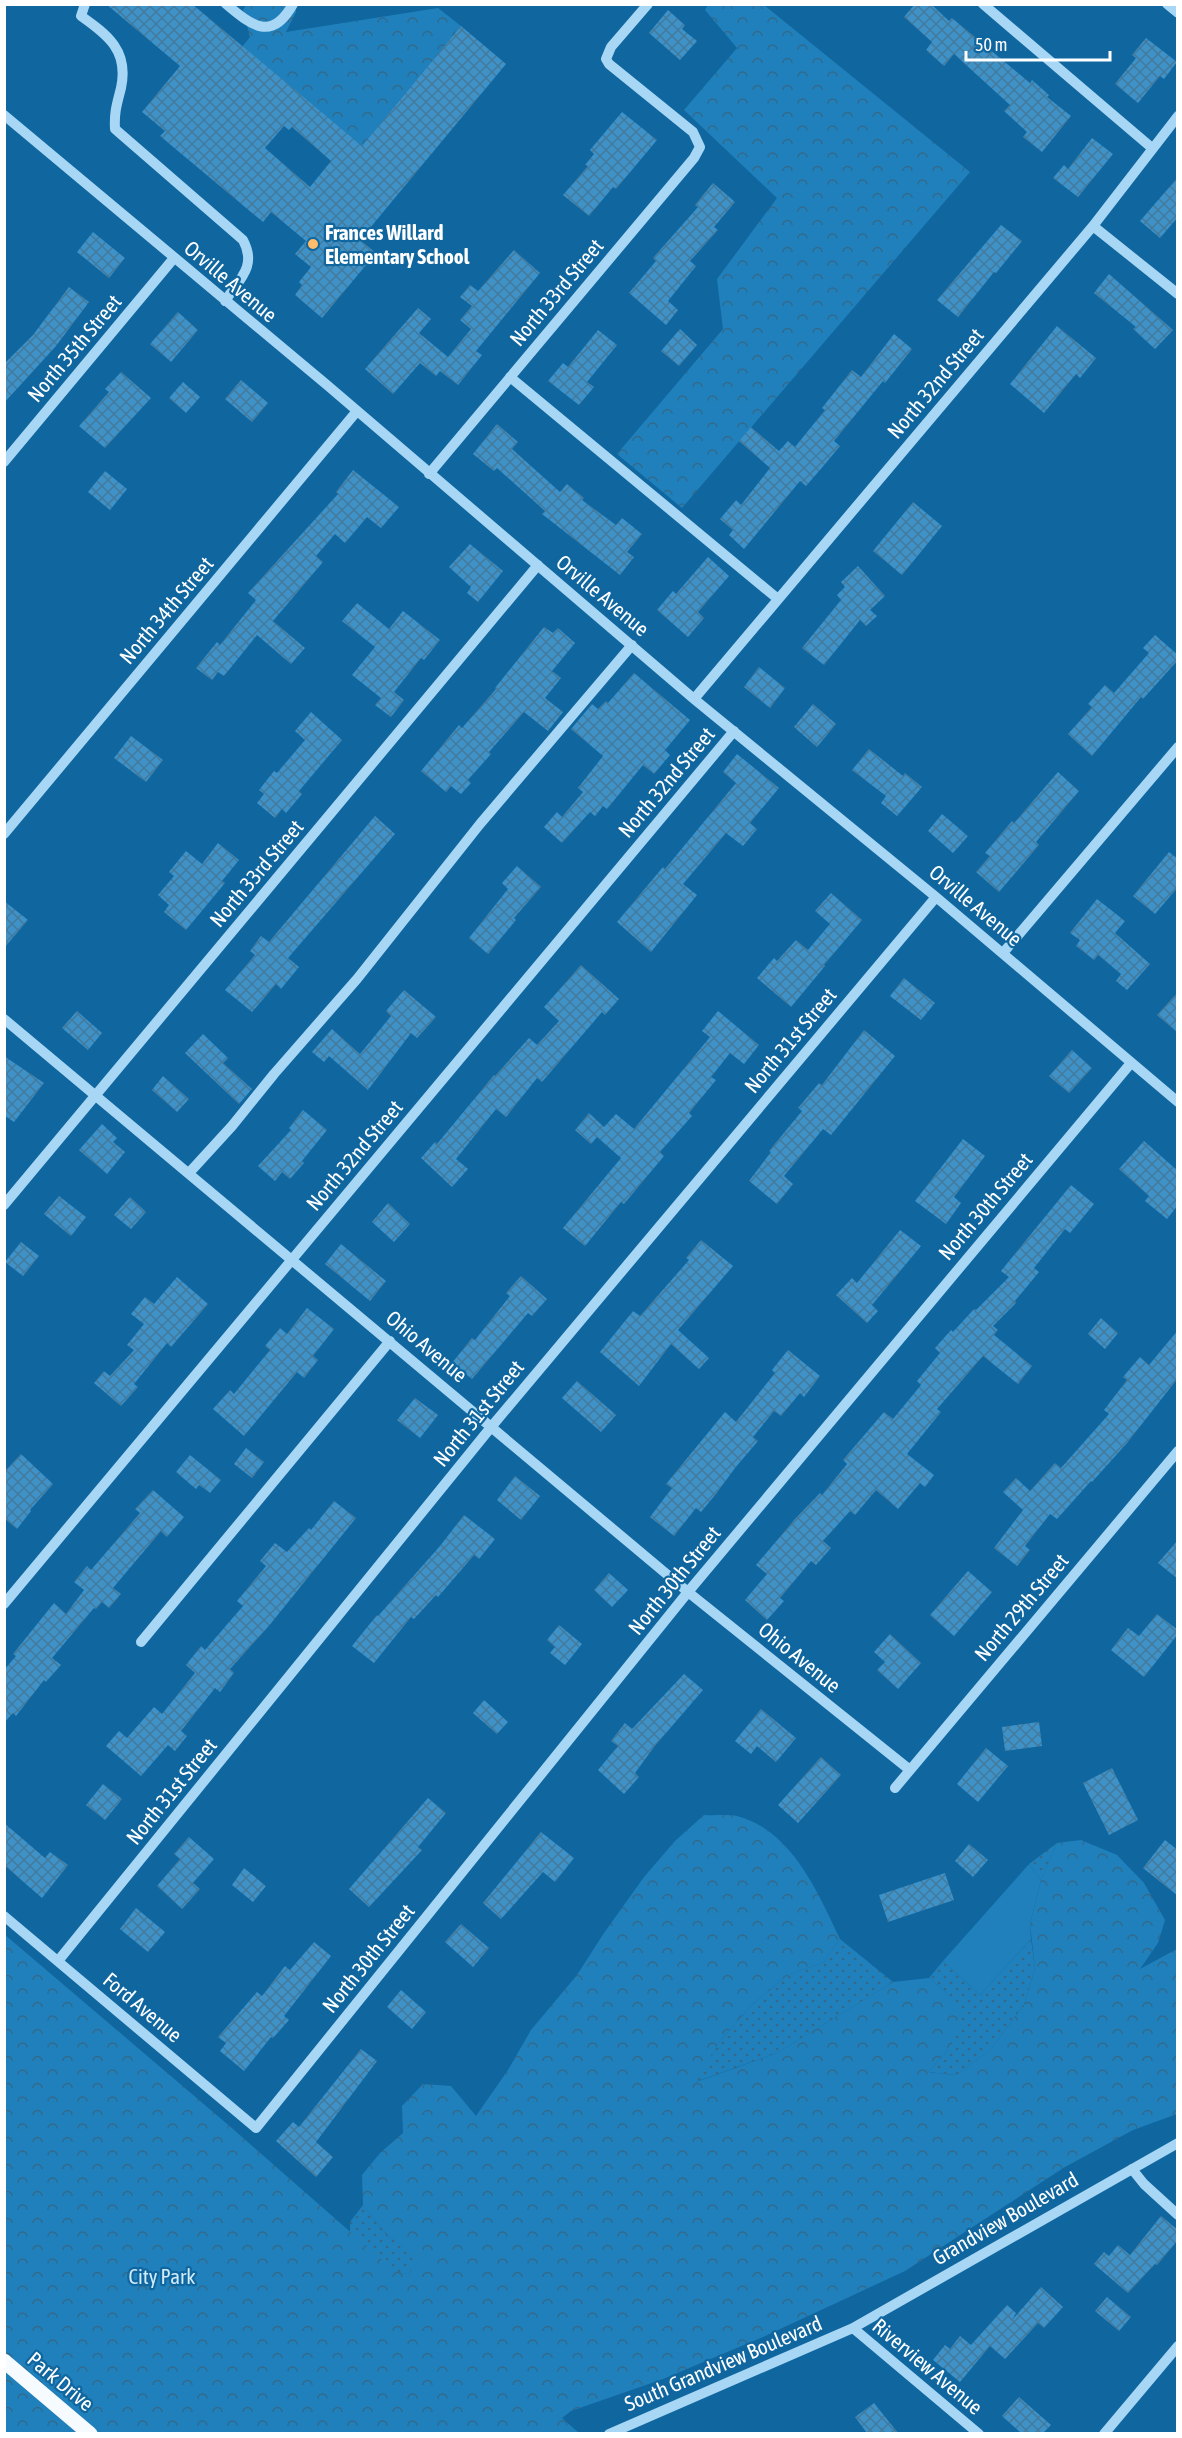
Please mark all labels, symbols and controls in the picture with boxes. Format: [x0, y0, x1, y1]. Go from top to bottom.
scale bar [966, 24, 1110, 62]
text: 50 m [975, 34, 1007, 55]
place label: Frances Willard Elementary School [325, 220, 470, 268]
street label: North 33rd Street [504, 234, 608, 350]
street label: Orville Avenue [180, 235, 282, 327]
marker: Frances Willard Elementary School [306, 237, 320, 251]
street label: North 35th Street [22, 290, 126, 406]
street label: North 32nd Street [882, 323, 988, 443]
street label: Orville Avenue [552, 549, 654, 641]
street label: North 34th Street [114, 552, 218, 668]
street label: North 32nd Street [613, 722, 719, 842]
street label: North 33rd Street [204, 815, 308, 931]
street label: Orville Avenue [925, 859, 1027, 951]
street label: North 31st Street [739, 983, 841, 1097]
street label: North 32nd Street [301, 1095, 407, 1215]
street label: North 30th Street [933, 1148, 1037, 1264]
street label: Ohio Avenue [382, 1305, 472, 1387]
street label: North 31st Street [428, 1355, 528, 1471]
street label: North 30th Street [623, 1521, 725, 1639]
street label: North 29th Street [969, 1549, 1073, 1665]
street label: Ohio Avenue [754, 1617, 846, 1697]
street label: North 31st Street [121, 1733, 221, 1849]
street label: North 30th Street [317, 1899, 419, 2017]
street label: Ford Avenue [99, 1967, 187, 2047]
street label: Grandview Boulevard [928, 2167, 1082, 2269]
park label: City Park [129, 2264, 195, 2288]
street label: South Grandview Boulevard [621, 2311, 825, 2415]
street label: Riverview Avenue [868, 2313, 988, 2419]
street label: Park Drive [23, 2347, 99, 2415]

